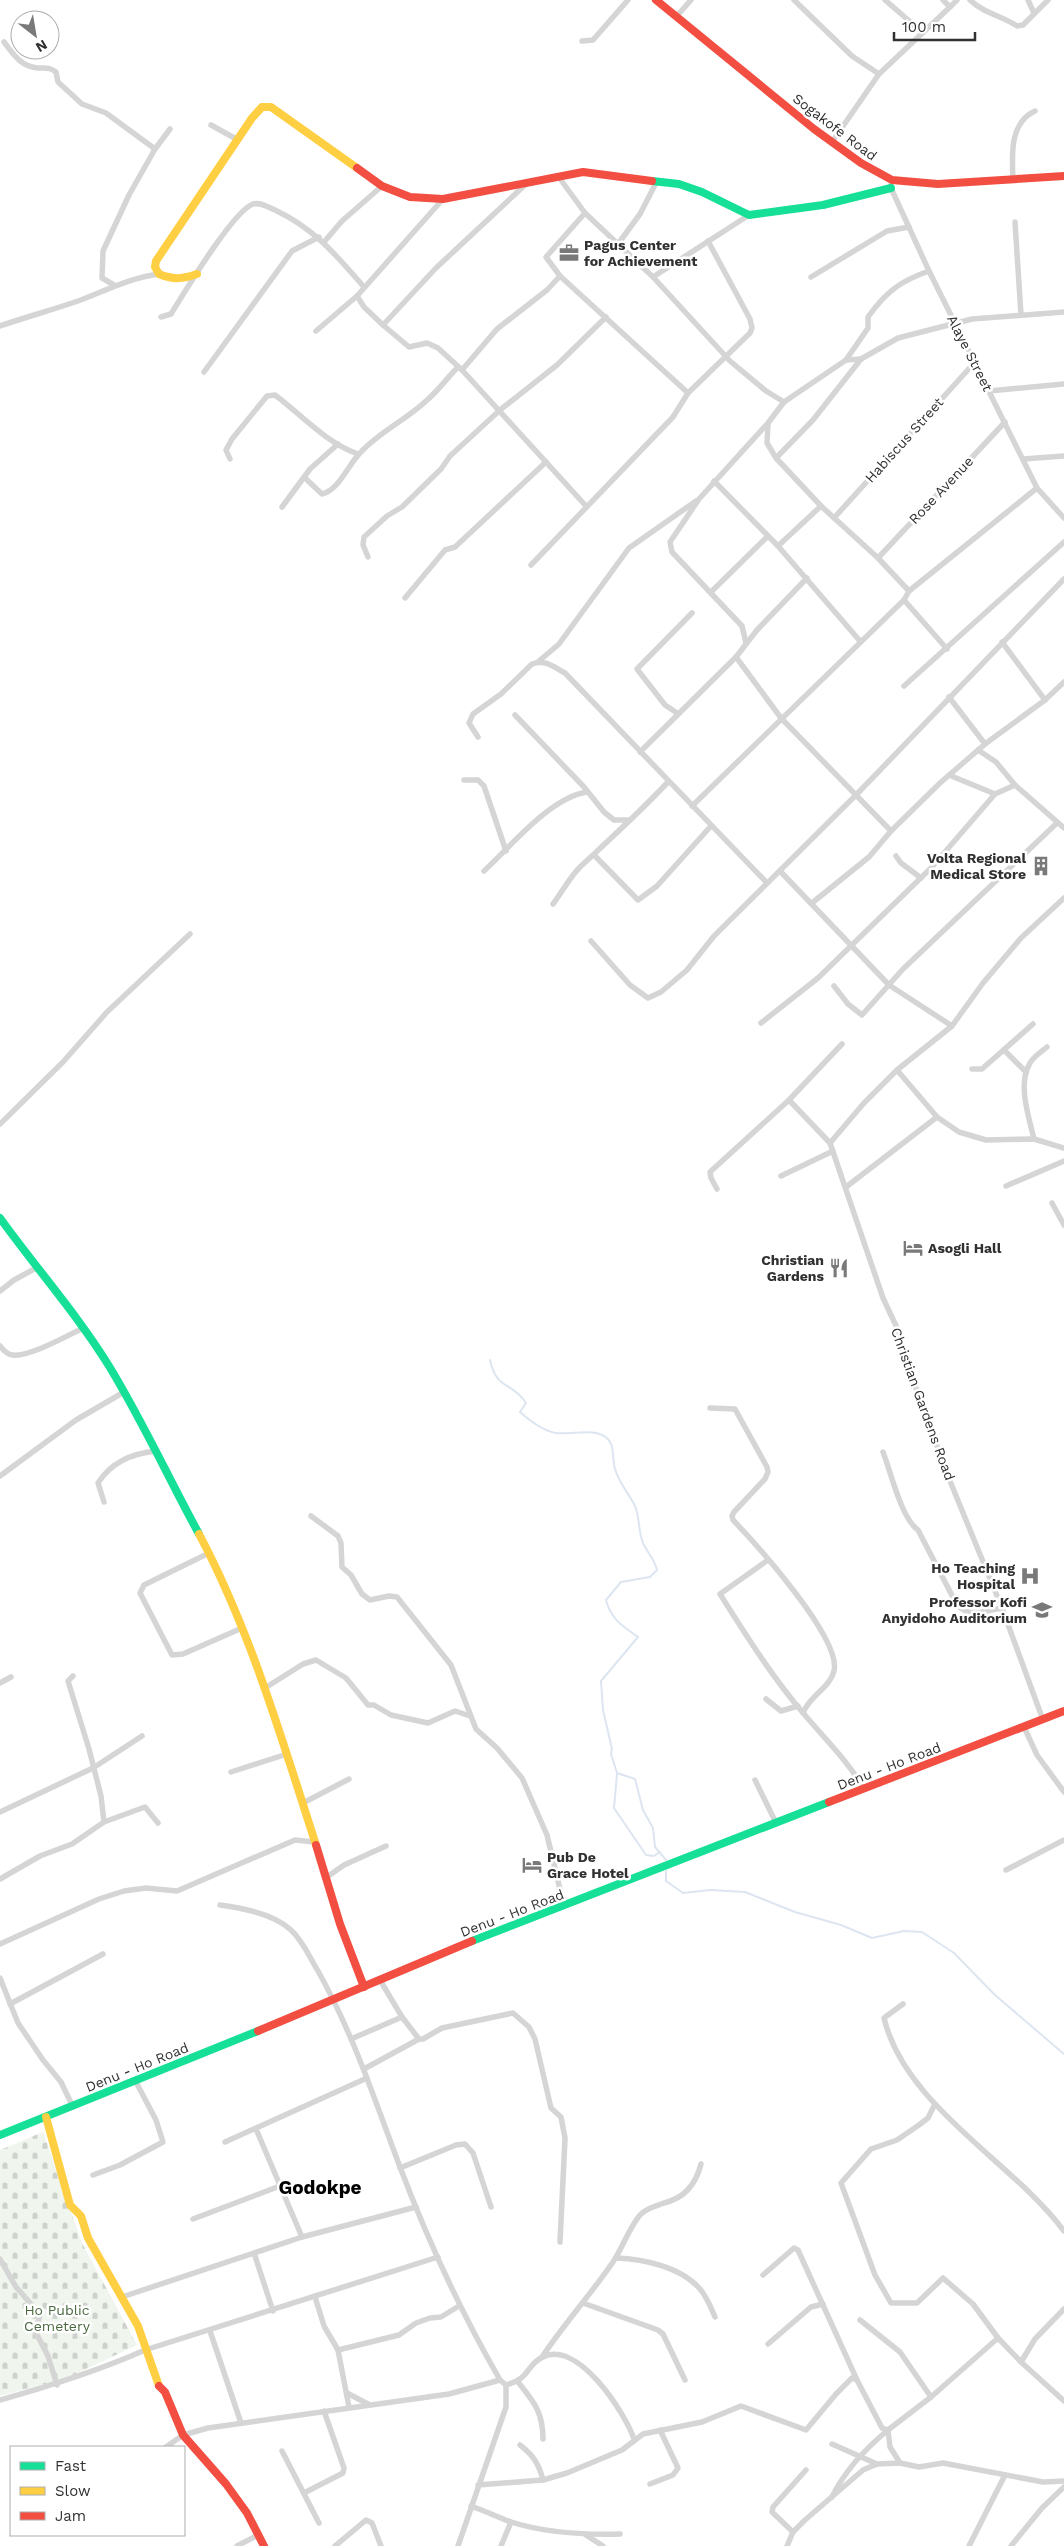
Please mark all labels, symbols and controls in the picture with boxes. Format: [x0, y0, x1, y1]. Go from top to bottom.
north arrow [10, 10, 60, 60]
scale bar [894, 10, 975, 42]
text: 100 m [902, 18, 946, 36]
text: N [33, 37, 50, 56]
street label: Sogakofe Road [790, 90, 880, 164]
place label: Pagus Center for Achievement [584, 237, 697, 269]
office icon: Pagus Center for Achievement [558, 242, 580, 264]
street label: Alaye Street [944, 312, 996, 394]
street label: Habiscus Street [862, 394, 946, 486]
street label: Rose Avenue [906, 453, 976, 527]
place label: Volta Regional Medical Store [927, 850, 1026, 882]
building icon: Volta Regional Medical Store [1030, 855, 1052, 877]
hotel icon: Asogli Hall [902, 1237, 924, 1259]
place label: Asogli Hall [928, 1240, 1002, 1256]
place label: Christian Gardens [761, 1252, 825, 1284]
restaurant icon: Christian Gardens [828, 1257, 850, 1279]
street label: Christian Gardens Road [888, 1325, 958, 1483]
place label: Ho Teaching Hospital [931, 1560, 1015, 1592]
hospital icon: Ho Teaching Hospital [1019, 1565, 1041, 1587]
place label: Professor Kofi Anyidoho Auditorium [882, 1594, 1027, 1626]
school or university icon: Professor Kofi Anyidoho Auditorium [1031, 1599, 1053, 1621]
street label: Denu - Ho Road [835, 1739, 943, 1793]
place label: Pub De Grace Hotel [547, 1849, 629, 1881]
hotel icon: Pub De Grace Hotel [521, 1854, 543, 1876]
street label: Denu - Ho Road [458, 1886, 566, 1940]
street label: Denu - Ho Road [83, 2039, 191, 2095]
district label: Godokpe [278, 2176, 362, 2199]
park label: Ho Public Cemetery [24, 2302, 91, 2334]
legend [10, 2446, 185, 2536]
text: Fast [55, 2457, 87, 2475]
text: Slow [55, 2482, 91, 2500]
text: Jam [55, 2507, 86, 2525]

